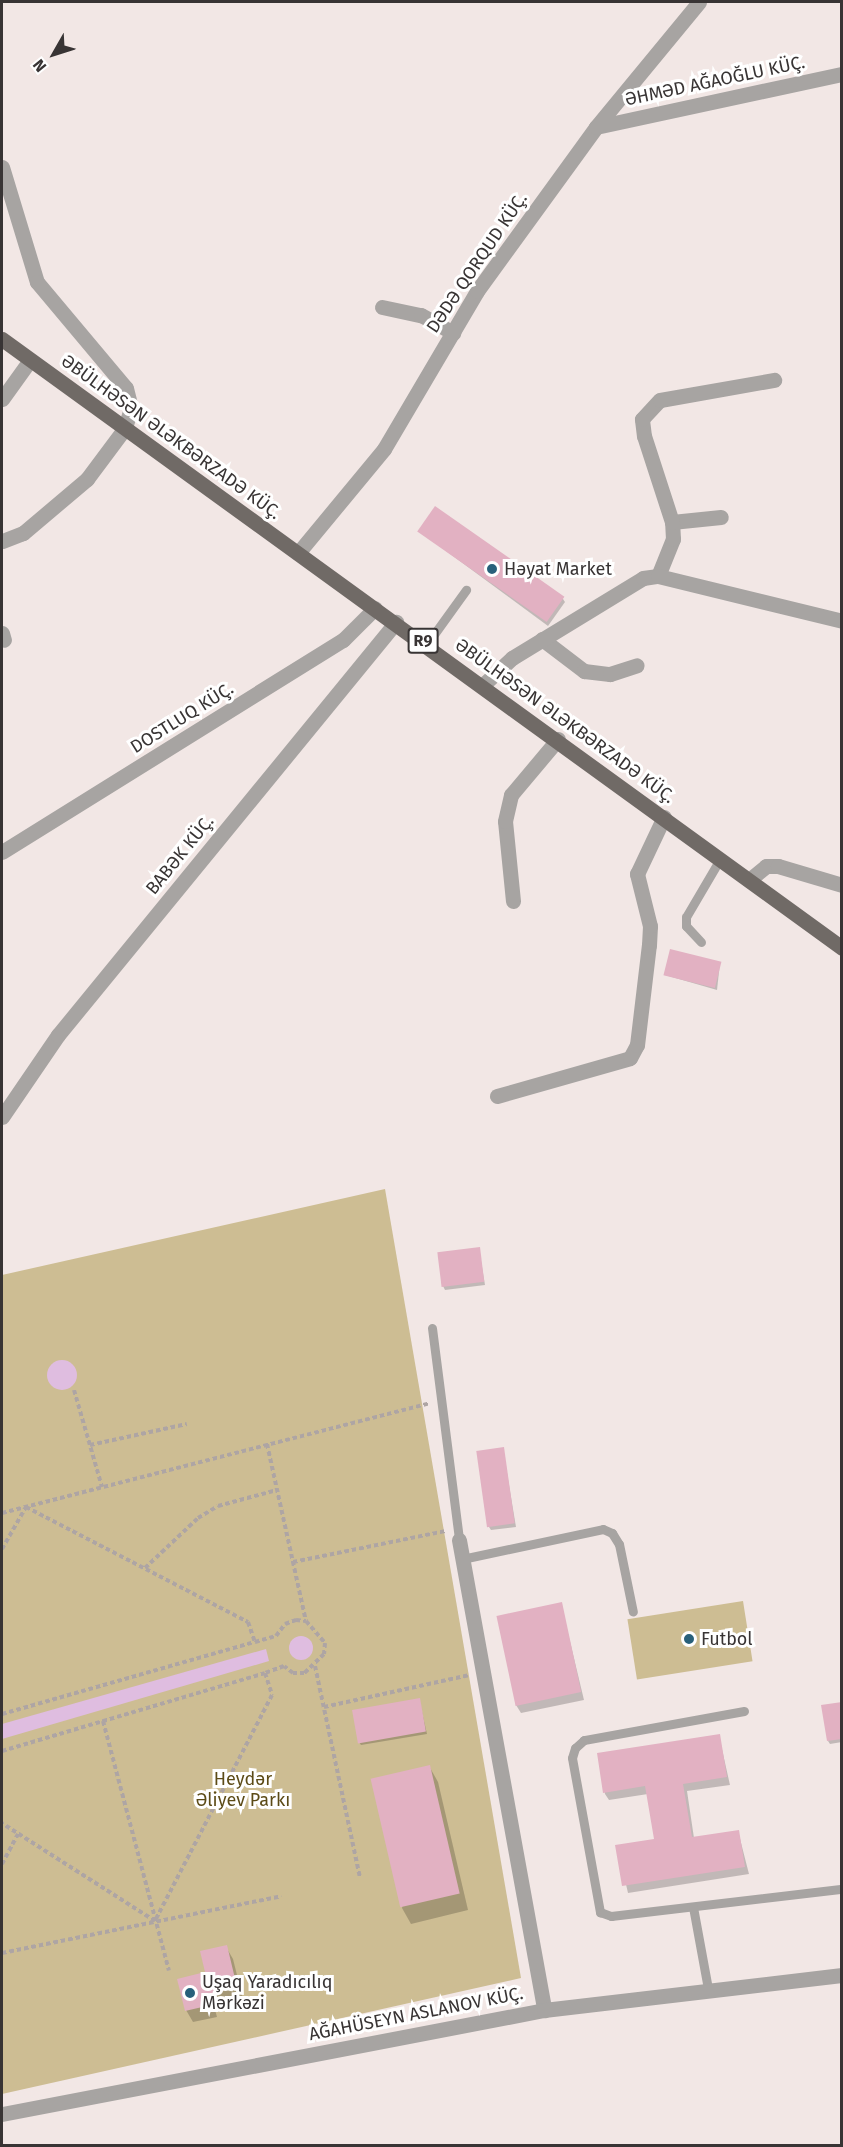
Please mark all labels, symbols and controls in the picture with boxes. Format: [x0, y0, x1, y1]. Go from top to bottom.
north arrow [24, 24, 84, 84]
street label: ƏHMƏD AĞAOĞLU KÜÇ. [623, 51, 807, 111]
text: N [29, 56, 50, 76]
street label: DƏDƏ QORQUD KÜÇ. [422, 189, 532, 337]
street label: ƏBÜLHƏSƏN ƏLƏKBƏRZADƏ KÜÇ. [57, 350, 285, 524]
place label: Həyat Market [504, 558, 612, 580]
marker: Həyat Market [485, 562, 499, 576]
road number: R9 [406, 628, 440, 654]
street label: ƏBÜLHƏSƏN ƏLƏKBƏRZADƏ KÜÇ. [451, 634, 679, 808]
street label: DOSTLUQ KÜÇ. [127, 678, 237, 758]
street label: BABƏK KÜÇ. [141, 811, 219, 899]
place label: Futbol [701, 1628, 753, 1650]
marker: Futbol [682, 1632, 696, 1646]
park label: Heydər Əliyev Parkı [196, 1769, 290, 1812]
place label: Uşaq Yaradıcılıq Mərkəzi [202, 1972, 332, 2014]
street label: AĞAHÜSEYN ASLANOV KÜÇ. [307, 1983, 525, 2045]
marker: Uşaq Yaradıcılıq Mərkəzi [183, 1986, 197, 2000]

